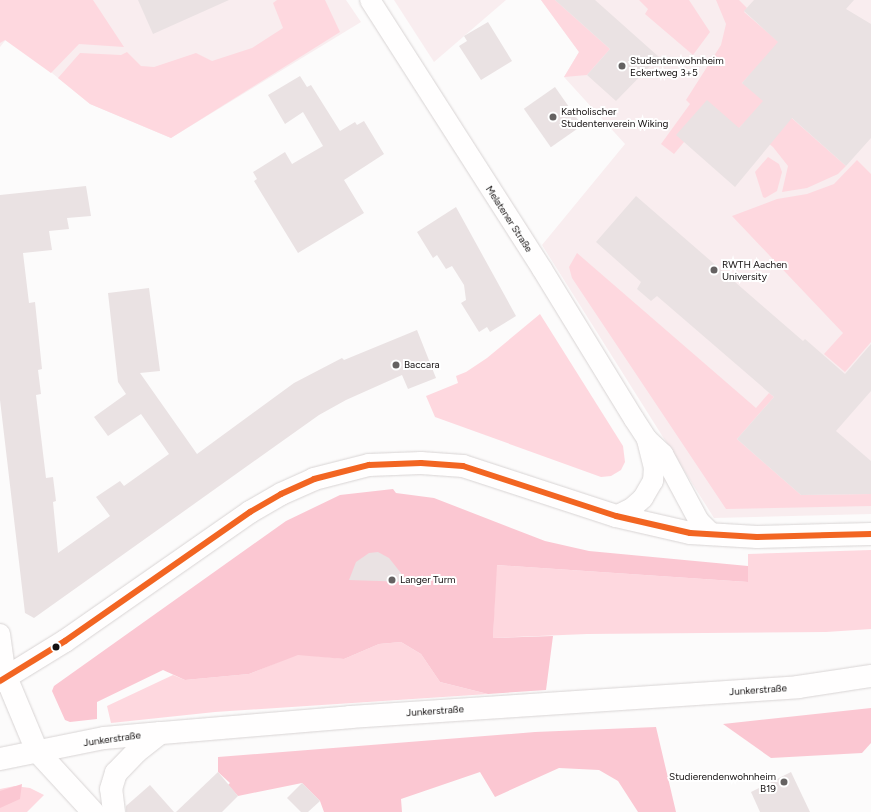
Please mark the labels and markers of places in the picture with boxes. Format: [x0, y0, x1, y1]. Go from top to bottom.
place label: Studentenwohnheim Eckertweg 3+5 [630, 54, 724, 78]
marker: Studentenwohnheim Eckertweg 3+5 [617, 61, 627, 71]
place label: Katholischer Studentenverein Wiking [561, 105, 668, 128]
marker: Katholischer Studentenverein Wiking [548, 112, 558, 122]
place label: RWTH Aachen University [722, 258, 787, 282]
marker: RWTH Aachen University [709, 265, 719, 275]
place label: Baccara [404, 359, 440, 371]
marker: Baccara [391, 360, 401, 370]
place label: Langer Turm [400, 574, 456, 586]
marker: Langer Turm [387, 575, 397, 585]
unlabelled marker [51, 642, 61, 652]
place label: Studierendenwohnheim B19 [669, 770, 776, 794]
marker: Studierendenwohnheim B19 [779, 777, 789, 787]

